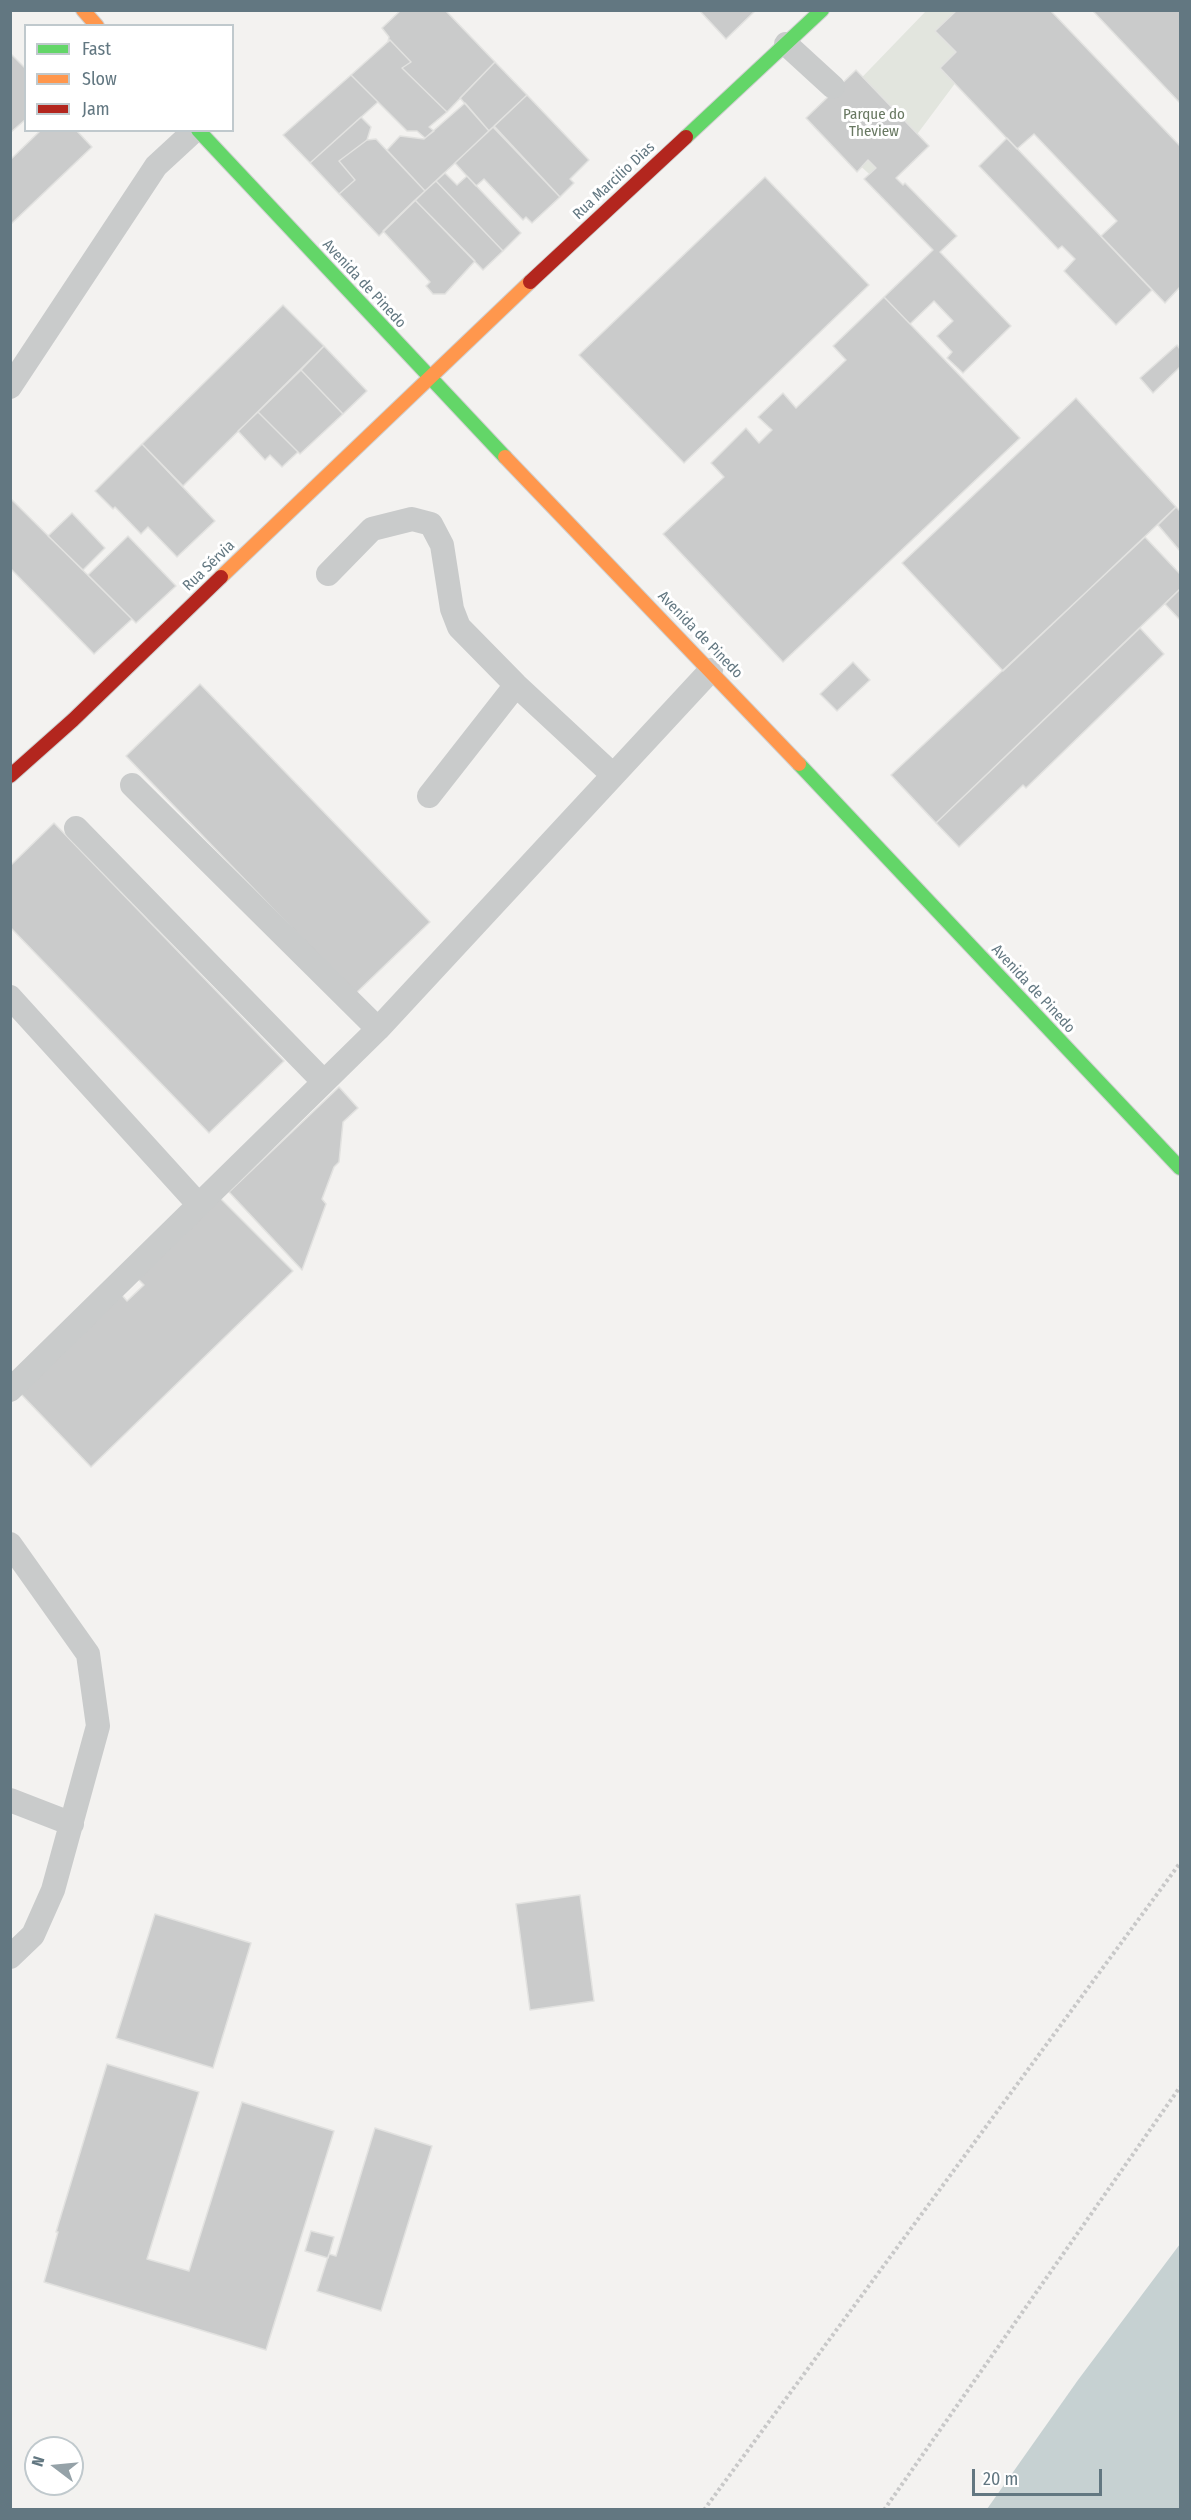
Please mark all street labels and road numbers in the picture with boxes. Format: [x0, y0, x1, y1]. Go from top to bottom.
street label: Rua Marcilio Dias [569, 139, 659, 223]
street label: Avenida de Pinedo [318, 236, 410, 332]
street label: Rua Sérvia [179, 537, 239, 595]
street label: Avenida de Pinedo [654, 588, 746, 682]
street label: Avenida de Pinedo [987, 941, 1079, 1037]

